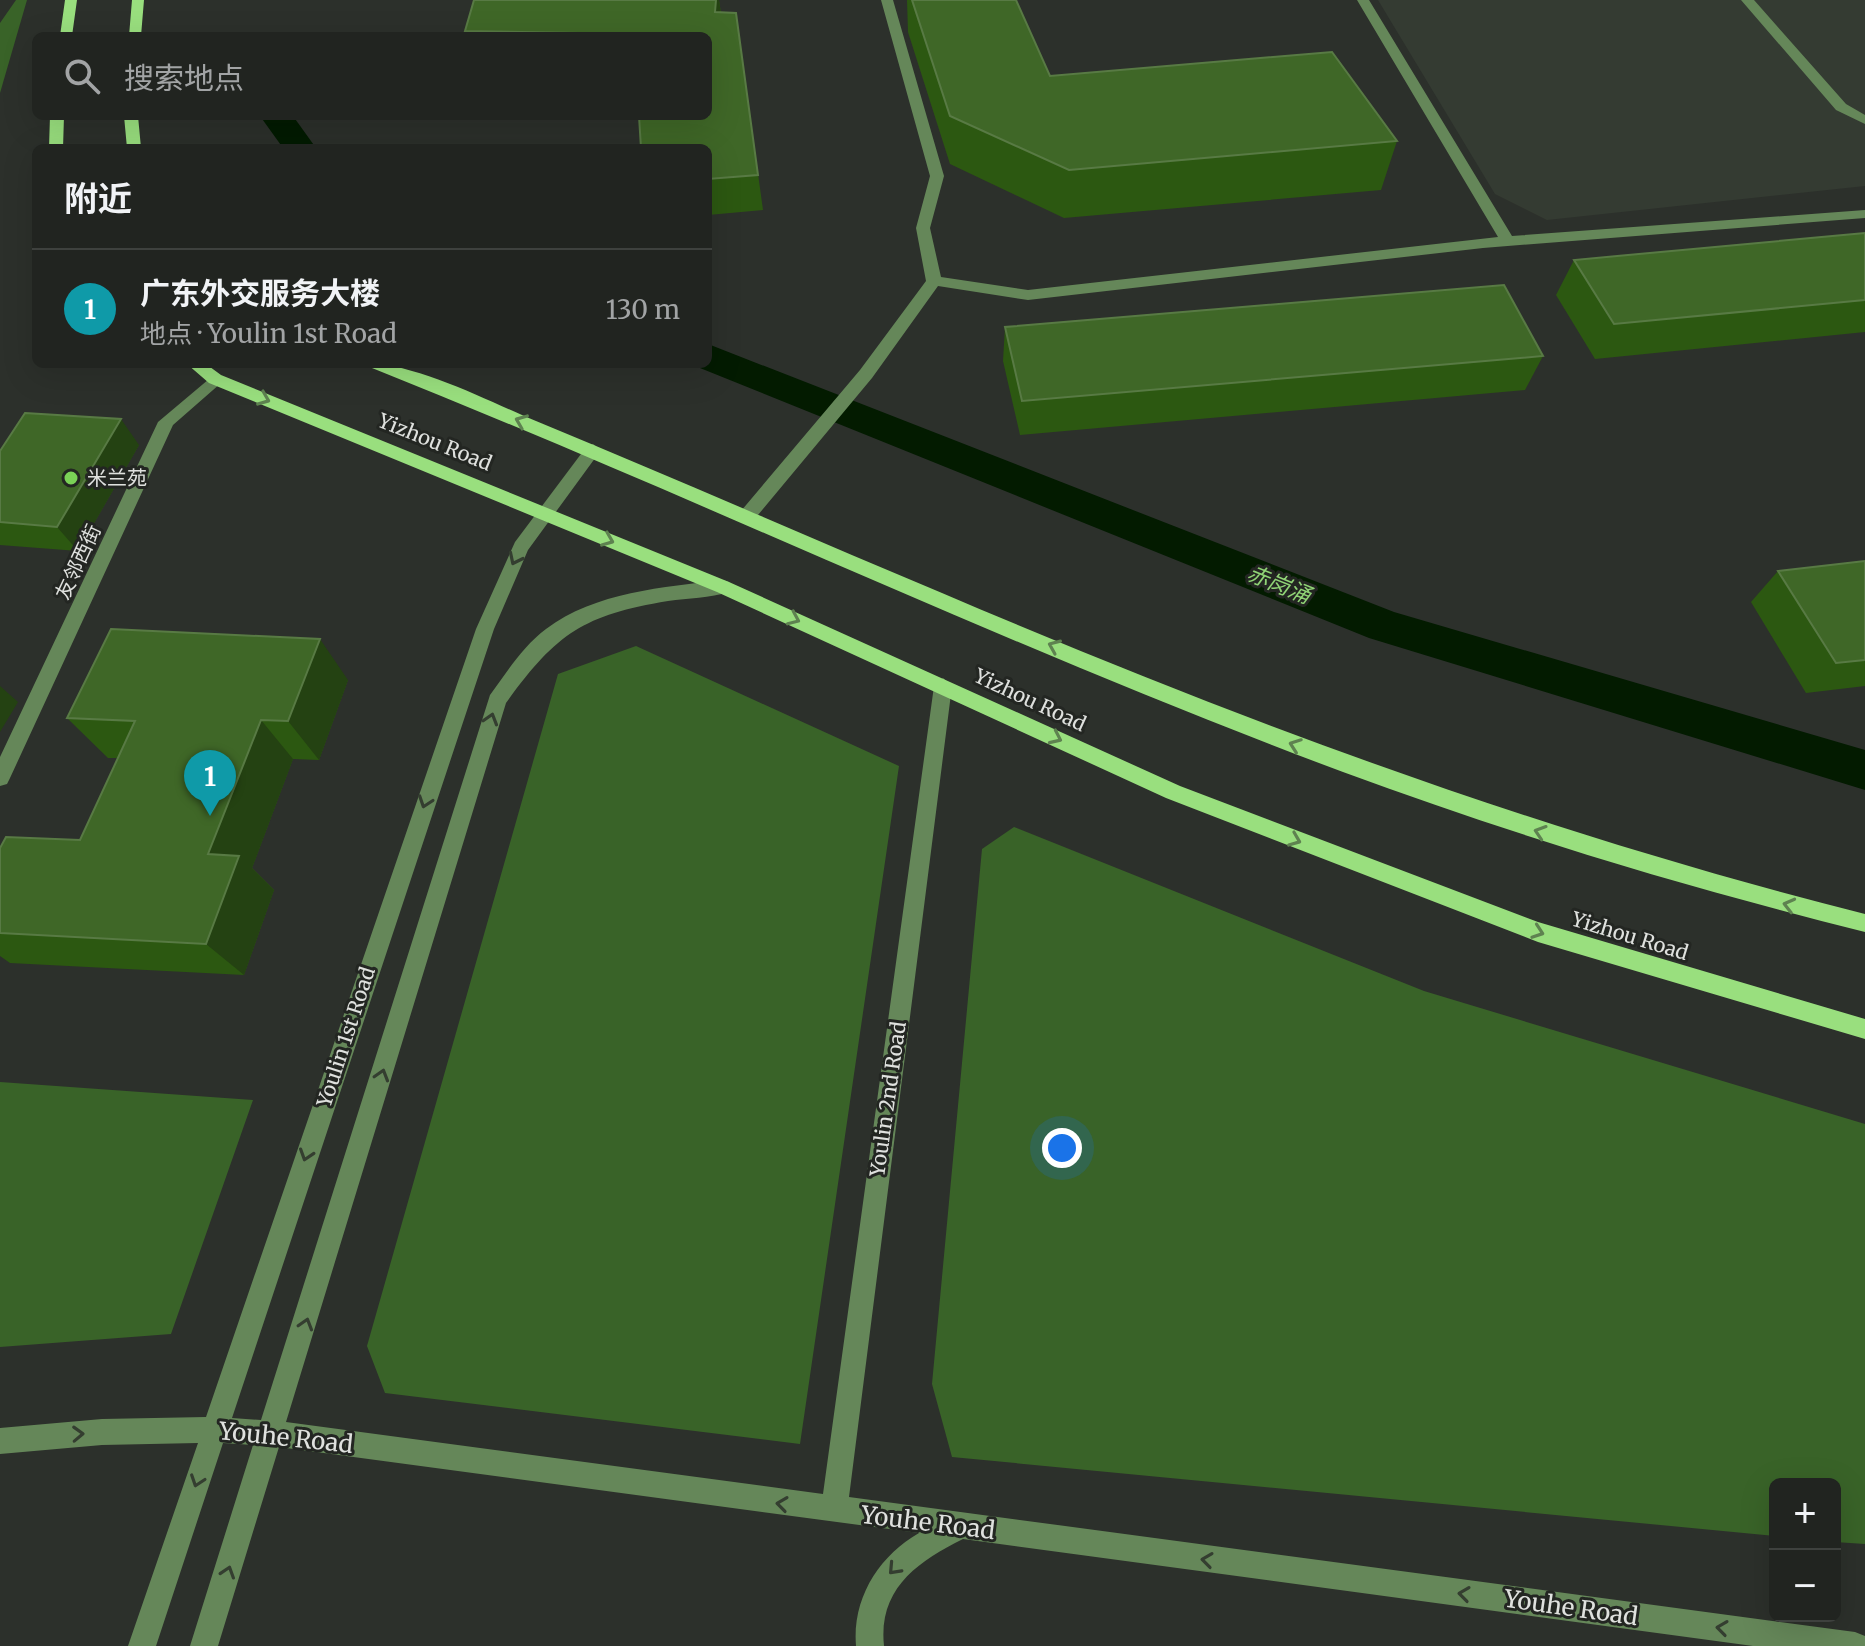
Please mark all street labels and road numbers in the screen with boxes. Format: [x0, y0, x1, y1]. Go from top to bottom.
street label: Yizhou Road [374, 407, 496, 476]
street label: 友邻西街 [49, 520, 106, 603]
street label: Yizhou Road [969, 662, 1090, 736]
street label: Yizhou Road [1568, 906, 1691, 965]
street label: Youlin 1st Road [311, 964, 380, 1111]
street label: Youlin 2nd Road [864, 1020, 911, 1179]
street label: Youhe Road [217, 1415, 355, 1460]
street label: Youhe Road [858, 1499, 997, 1546]
street label: Youhe Road [1501, 1583, 1640, 1632]

